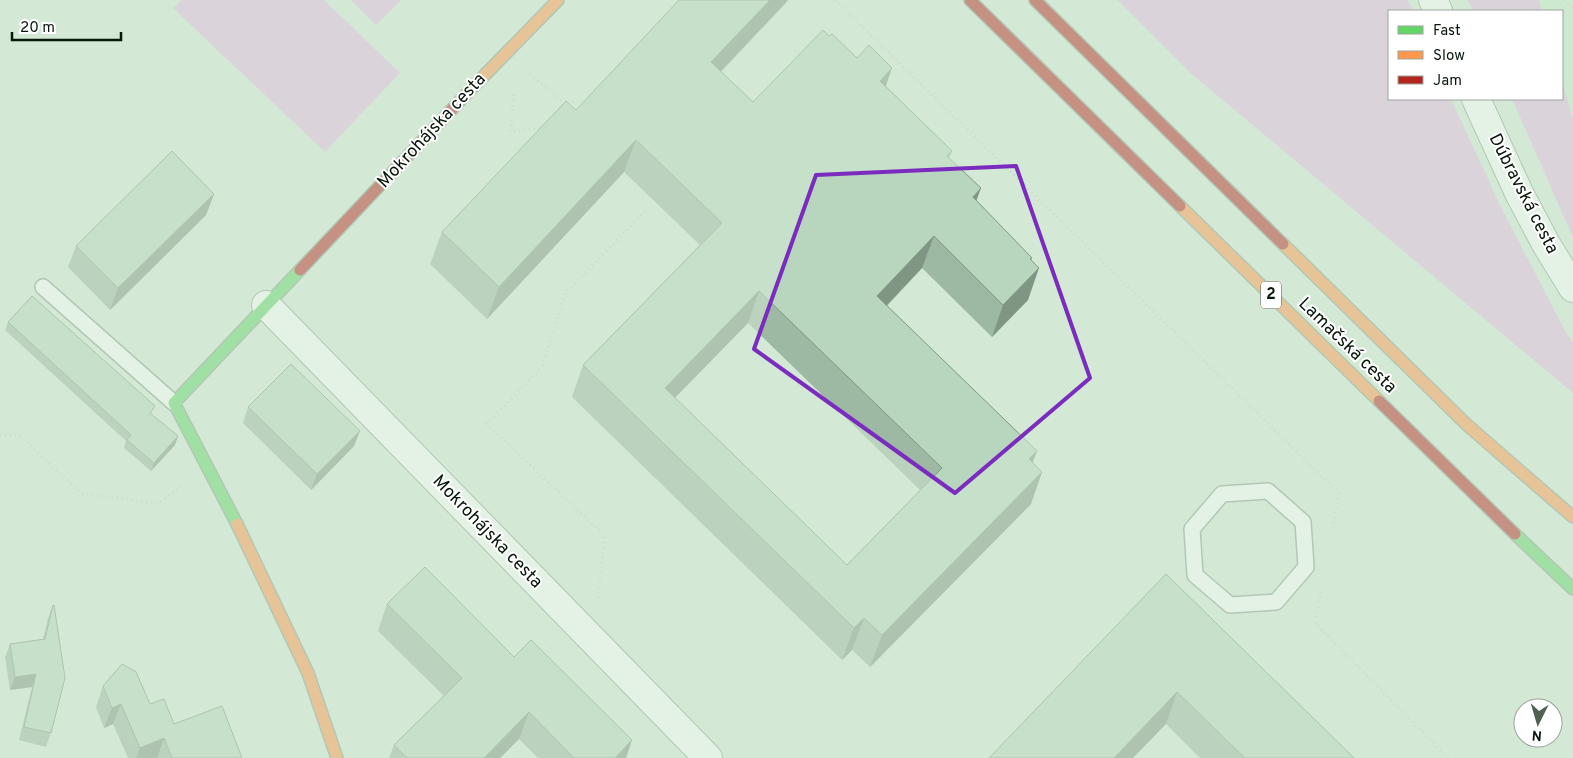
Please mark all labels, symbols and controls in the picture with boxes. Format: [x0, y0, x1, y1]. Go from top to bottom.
scale bar [12, 10, 121, 42]
legend [1388, 10, 1563, 100]
text: 20 m [20, 19, 55, 38]
text: Fast [1433, 22, 1461, 41]
text: Slow [1433, 47, 1465, 66]
street label: Mokrohájska cesta [373, 69, 491, 193]
text: Jam [1433, 72, 1462, 91]
street label: Dúbravská cesta [1483, 130, 1563, 258]
road number: 2 [1261, 282, 1281, 308]
street label: Lamačská cesta [1293, 293, 1401, 399]
street label: Mokrohájska cesta [427, 470, 547, 594]
north arrow [1513, 698, 1563, 748]
text: N [1531, 726, 1543, 743]

